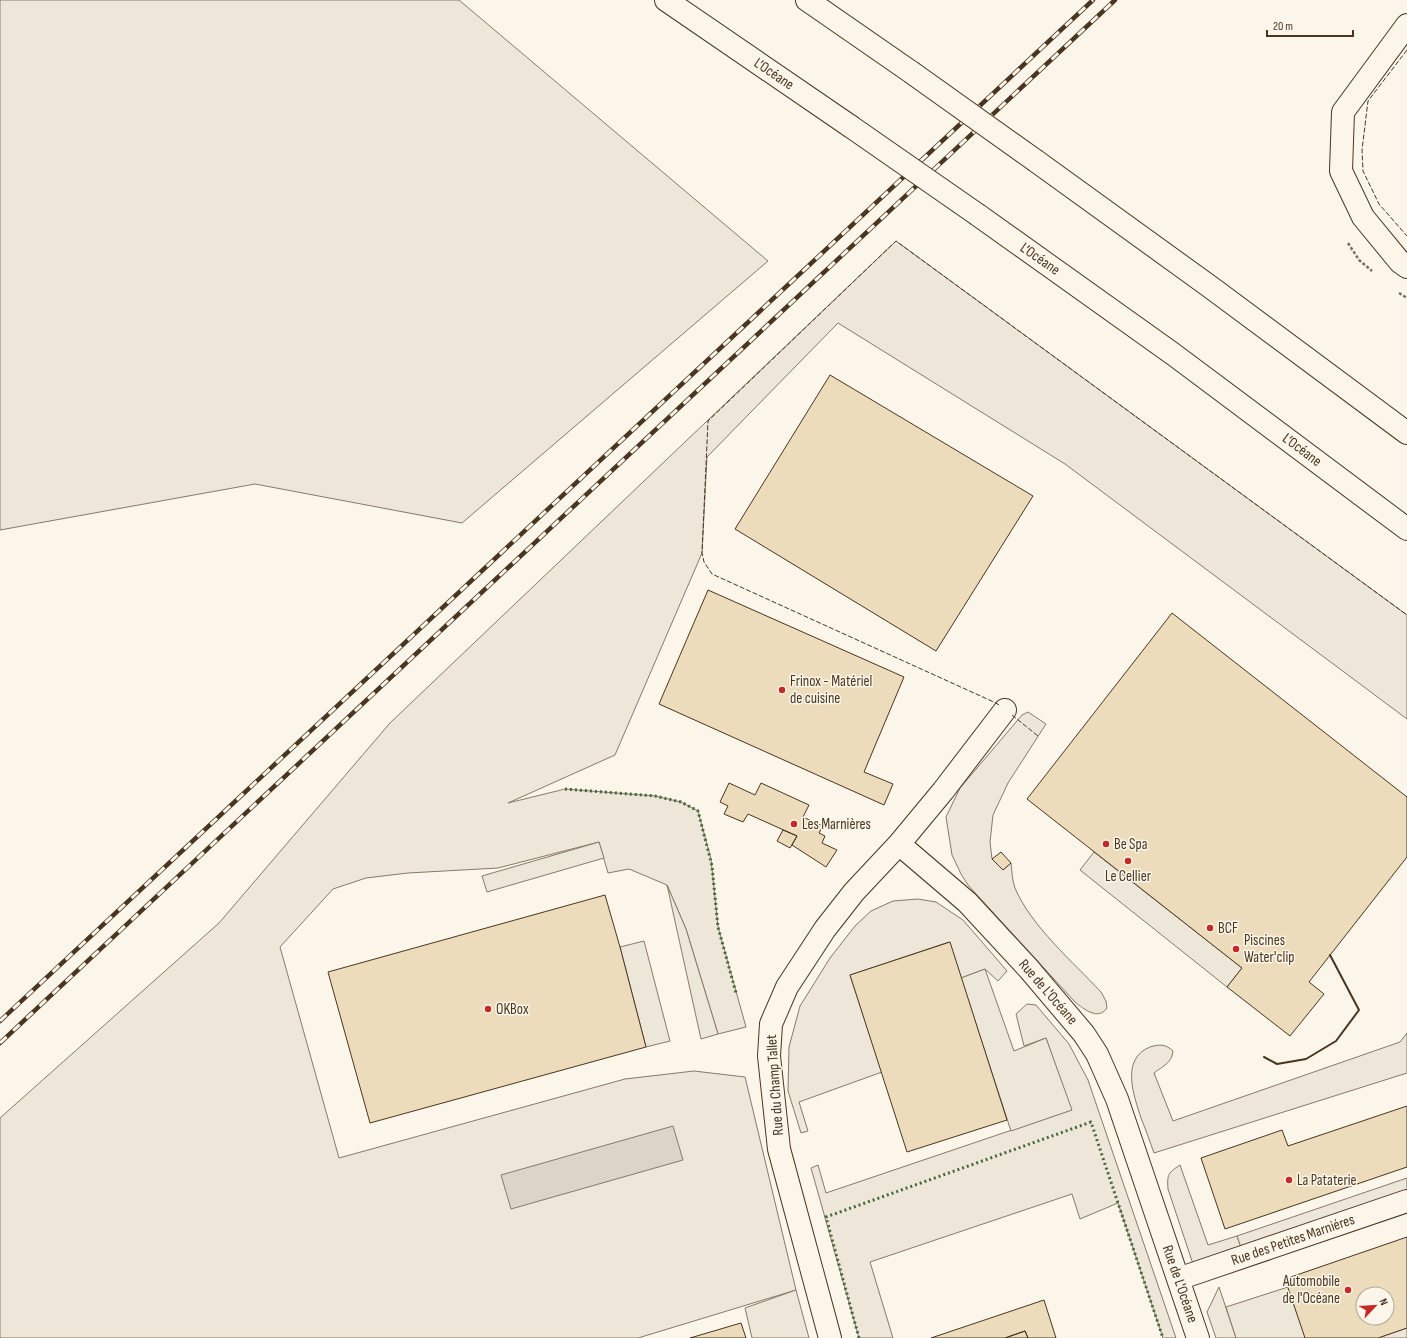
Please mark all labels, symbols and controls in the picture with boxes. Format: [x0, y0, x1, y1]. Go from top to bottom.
scale bar [1267, 12, 1353, 38]
text: 20 m [1273, 19, 1293, 34]
street label: L’Océane [750, 54, 798, 94]
street label: L’Océane [1016, 239, 1064, 279]
street label: L’Océane [1279, 429, 1325, 471]
place label: Frinox - Matériel de cuisine [790, 672, 872, 708]
marker: Frinox - Matériel de cuisine [777, 685, 787, 695]
place label: Les Marnières [802, 815, 871, 834]
marker: Les Marnières [789, 819, 799, 829]
place label: Be Spa [1114, 835, 1148, 854]
marker: Be Spa [1101, 839, 1111, 849]
marker: Le Cellier [1123, 856, 1133, 866]
place label: Le Cellier [1105, 867, 1152, 886]
place label: BCF [1218, 919, 1238, 938]
marker: BCF [1205, 923, 1215, 933]
place label: Piscines Water'clip [1244, 931, 1295, 967]
marker: Piscines Water'clip [1231, 944, 1241, 954]
street label: Rue de L'Océane [1014, 955, 1082, 1029]
place label: OKBox [496, 1000, 529, 1019]
marker: OKBox [483, 1004, 493, 1014]
street label: Rue du Champ Tallet [762, 1033, 788, 1136]
place label: La Pataterie [1297, 1171, 1357, 1190]
marker: La Pataterie [1284, 1175, 1294, 1185]
street label: Rue des Petites Marniéres [1229, 1210, 1357, 1270]
street label: Rue de L'Océane [1158, 1243, 1202, 1325]
place label: Automobile de l'Océane [1282, 1272, 1340, 1308]
marker: Automobile de l'Océane [1343, 1285, 1353, 1295]
north arrow [1355, 1286, 1395, 1326]
text: N [1376, 1297, 1391, 1308]

